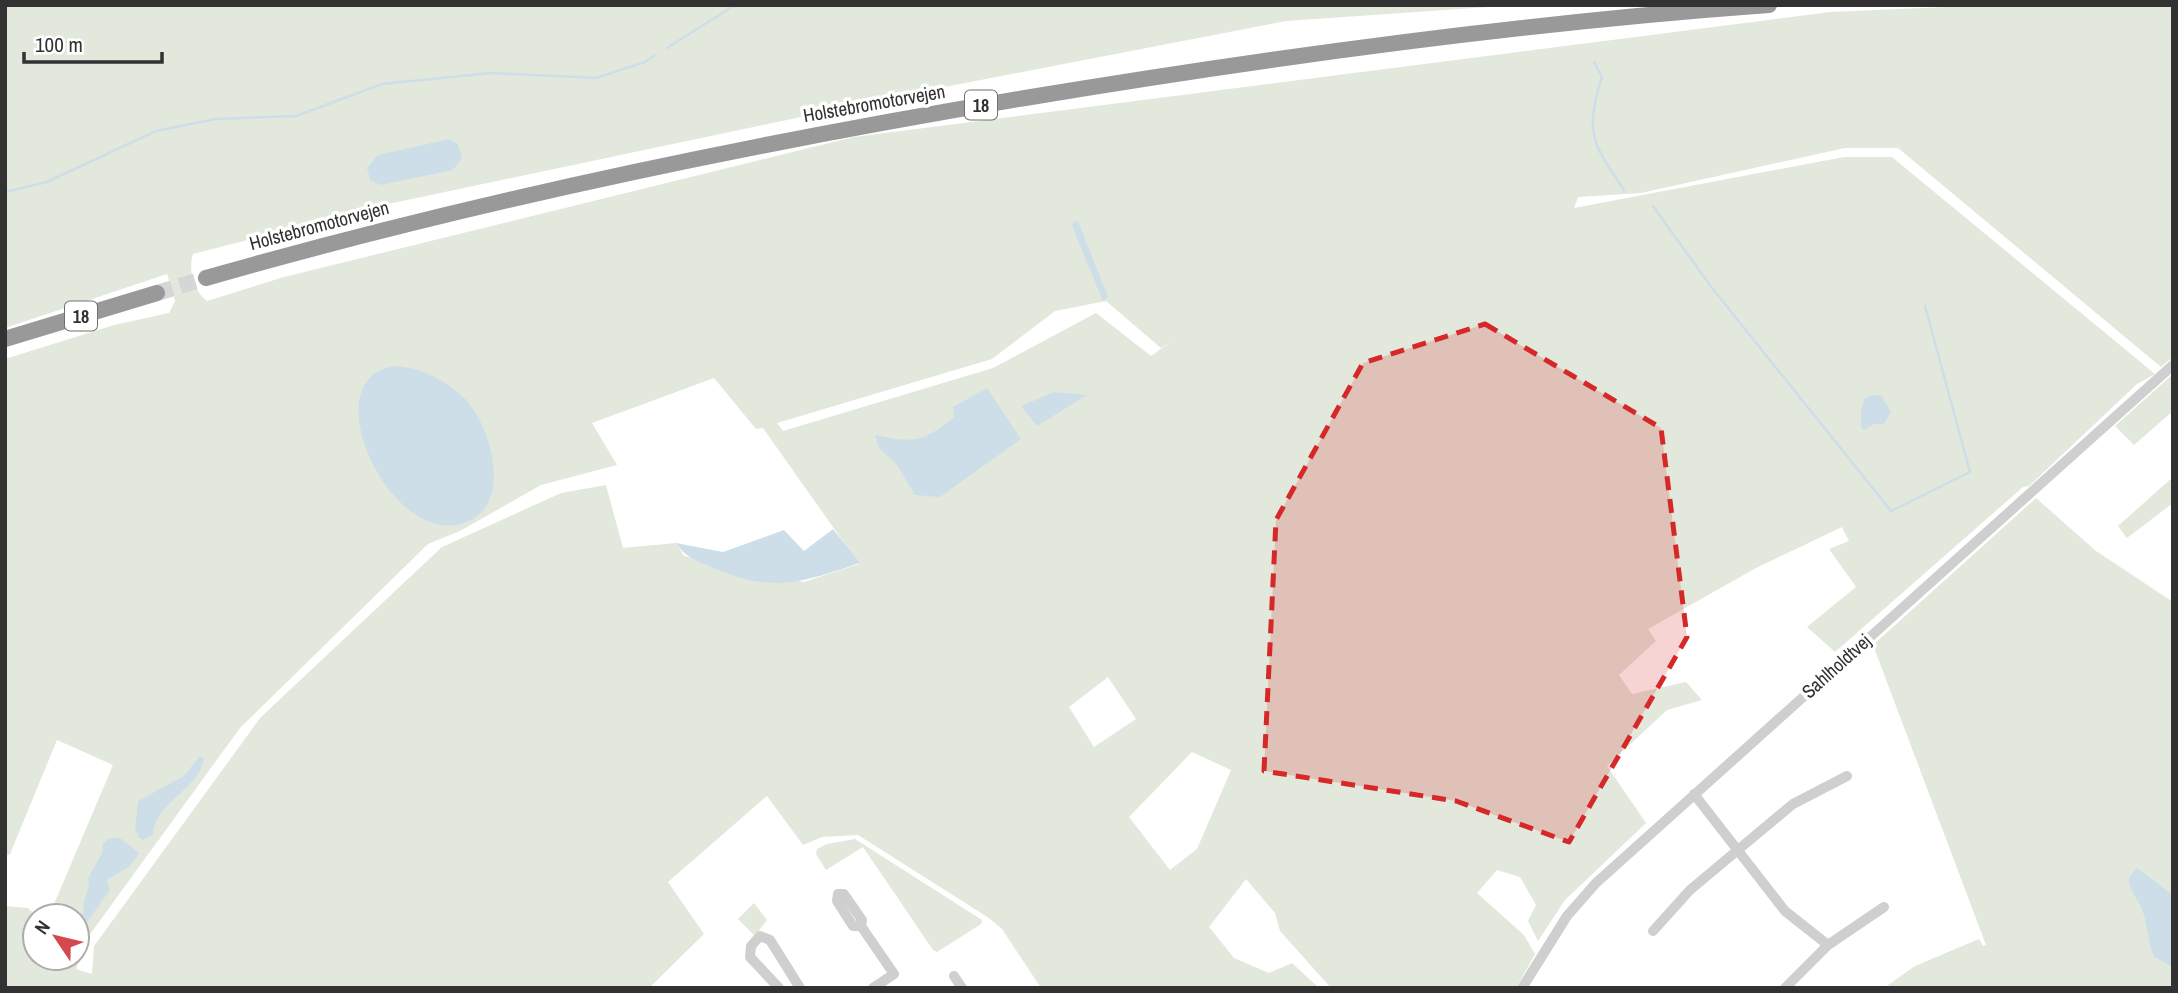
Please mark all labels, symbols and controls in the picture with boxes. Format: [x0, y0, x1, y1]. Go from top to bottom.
scale bar [24, 21, 163, 65]
text: 100 m [35, 30, 83, 59]
street label: Holstebromotorvejen [801, 78, 947, 128]
road number: 18 [965, 90, 997, 120]
street label: Holstebromotorvejen [246, 194, 392, 256]
road number: 18 [65, 302, 97, 330]
street label: Sahlholdtvej [1796, 628, 1876, 704]
north arrow [21, 902, 91, 972]
text: N [28, 915, 56, 939]

